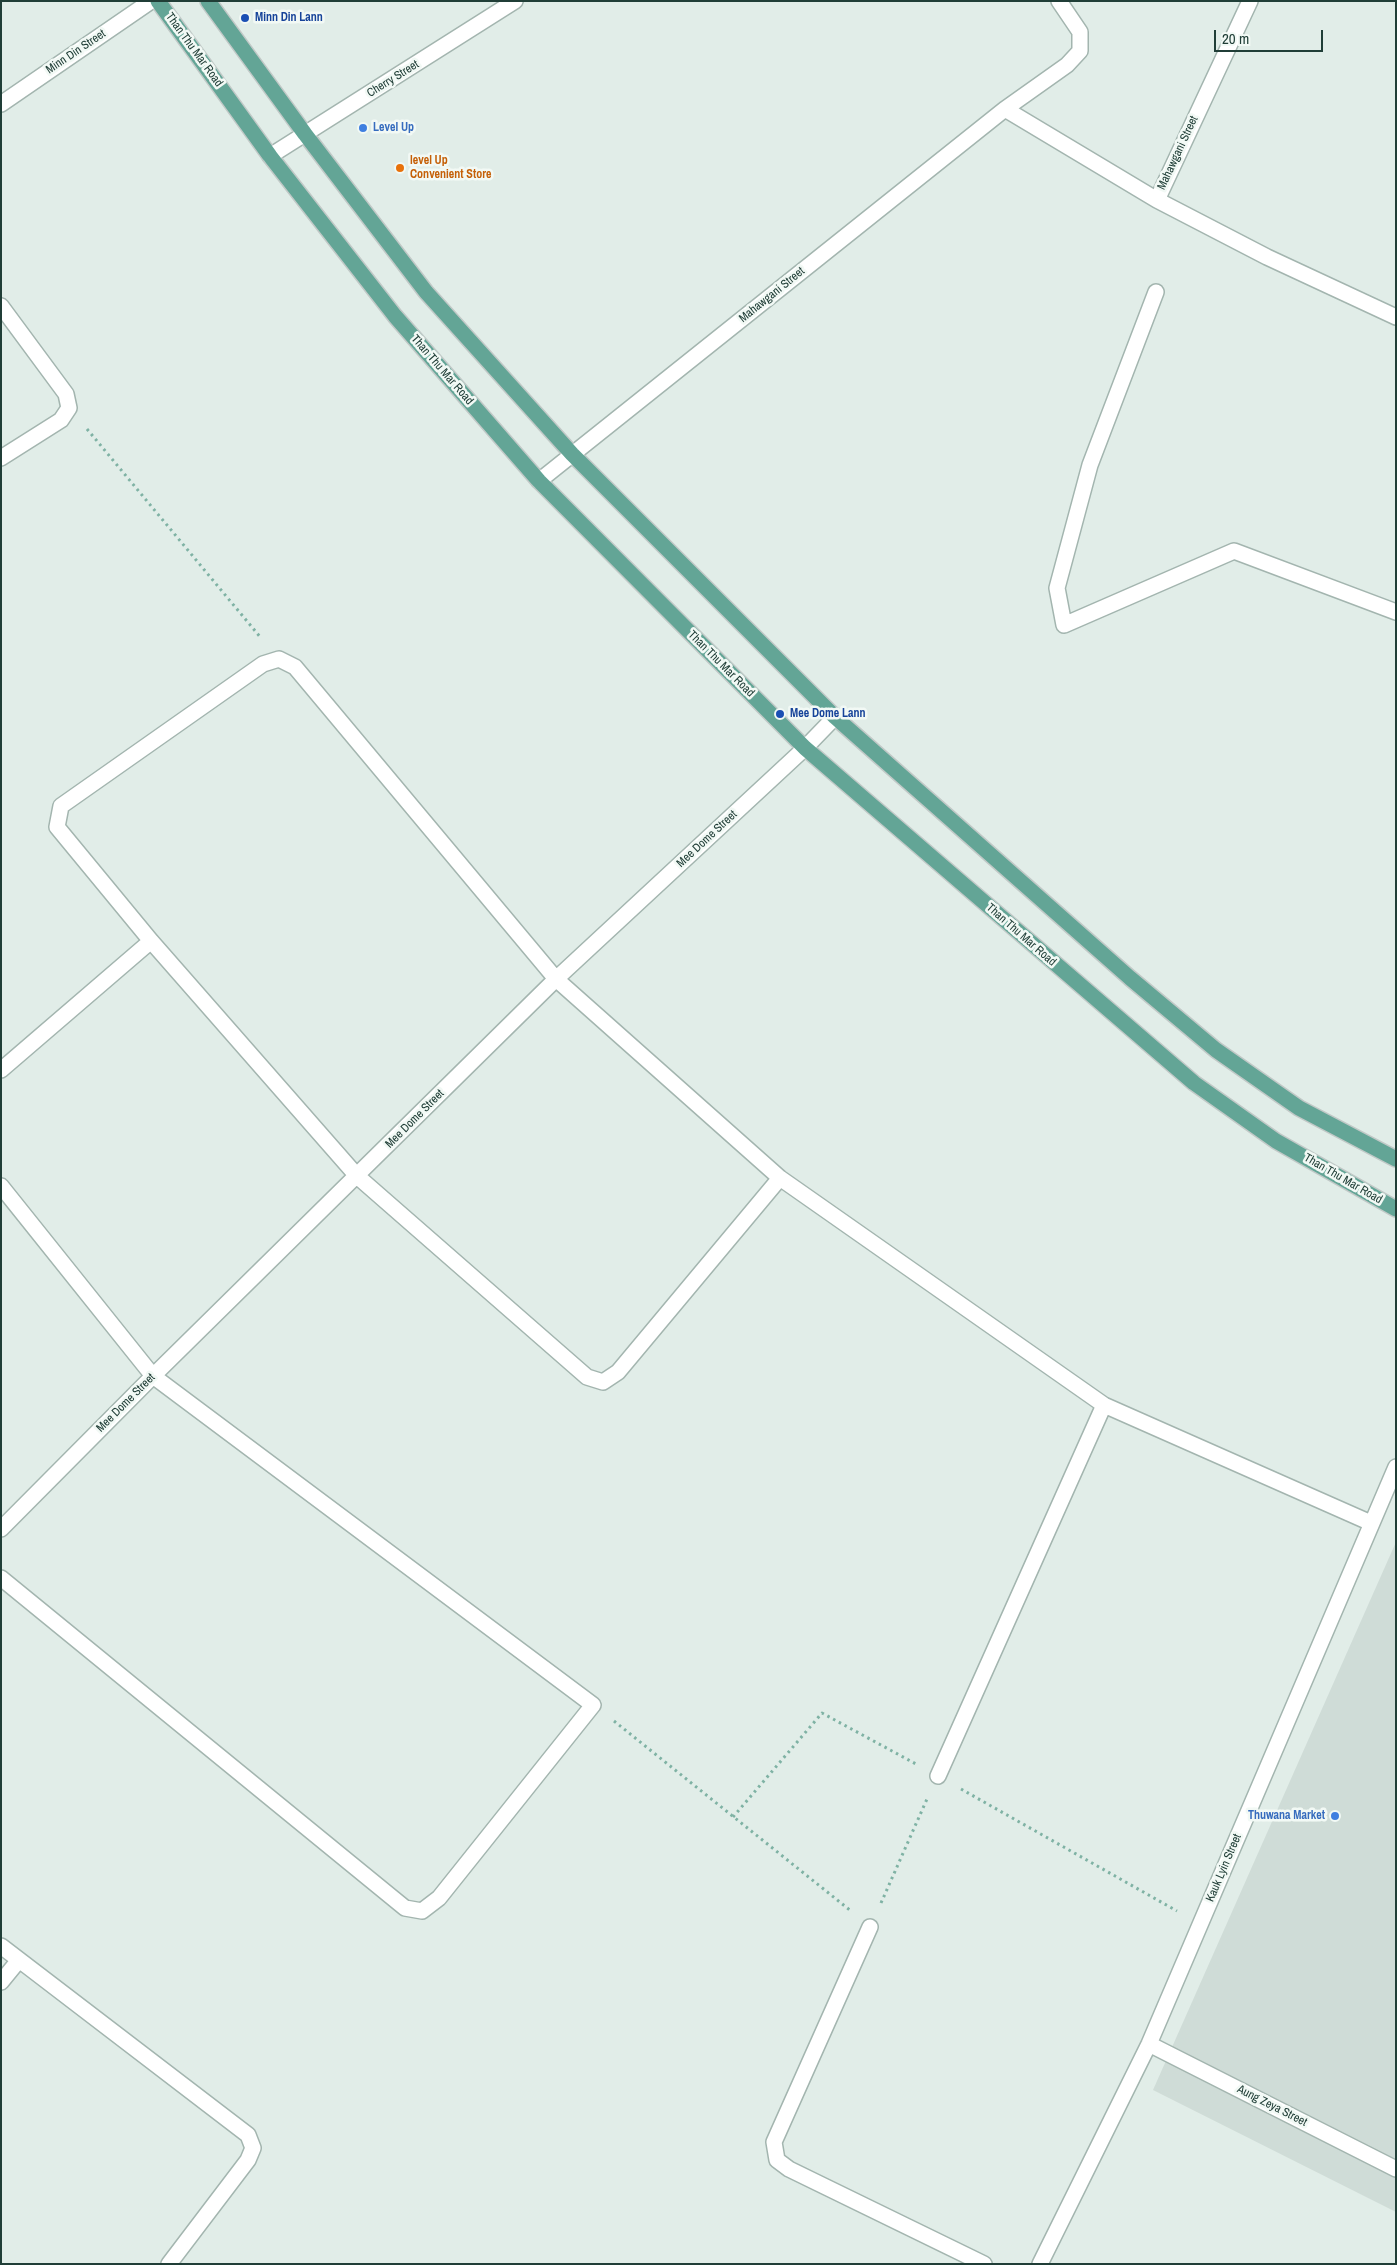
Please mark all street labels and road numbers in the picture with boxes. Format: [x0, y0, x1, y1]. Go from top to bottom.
street label: Than Thu Mar Road [162, 10, 226, 90]
street label: Minn Din Street [43, 27, 109, 77]
street label: Cherry Street [364, 57, 422, 101]
street label: Mahawgani Street [1155, 114, 1201, 192]
street label: Mahawgani Street [736, 264, 808, 326]
street label: Than Thu Mar Road [408, 332, 476, 408]
street label: Than Thu Mar Road [685, 628, 757, 700]
street label: Mee Dome Street [674, 807, 740, 871]
street label: Than Thu Mar Road [983, 901, 1059, 969]
street label: Mee Dome Street [383, 1087, 447, 1151]
street label: Than Thu Mar Road [1301, 1151, 1385, 1207]
street label: Mee Dome Street [94, 1371, 158, 1435]
street label: Kauk Lyin Street [1203, 1832, 1245, 1904]
street label: Aung Zeya Street [1235, 2082, 1309, 2130]

